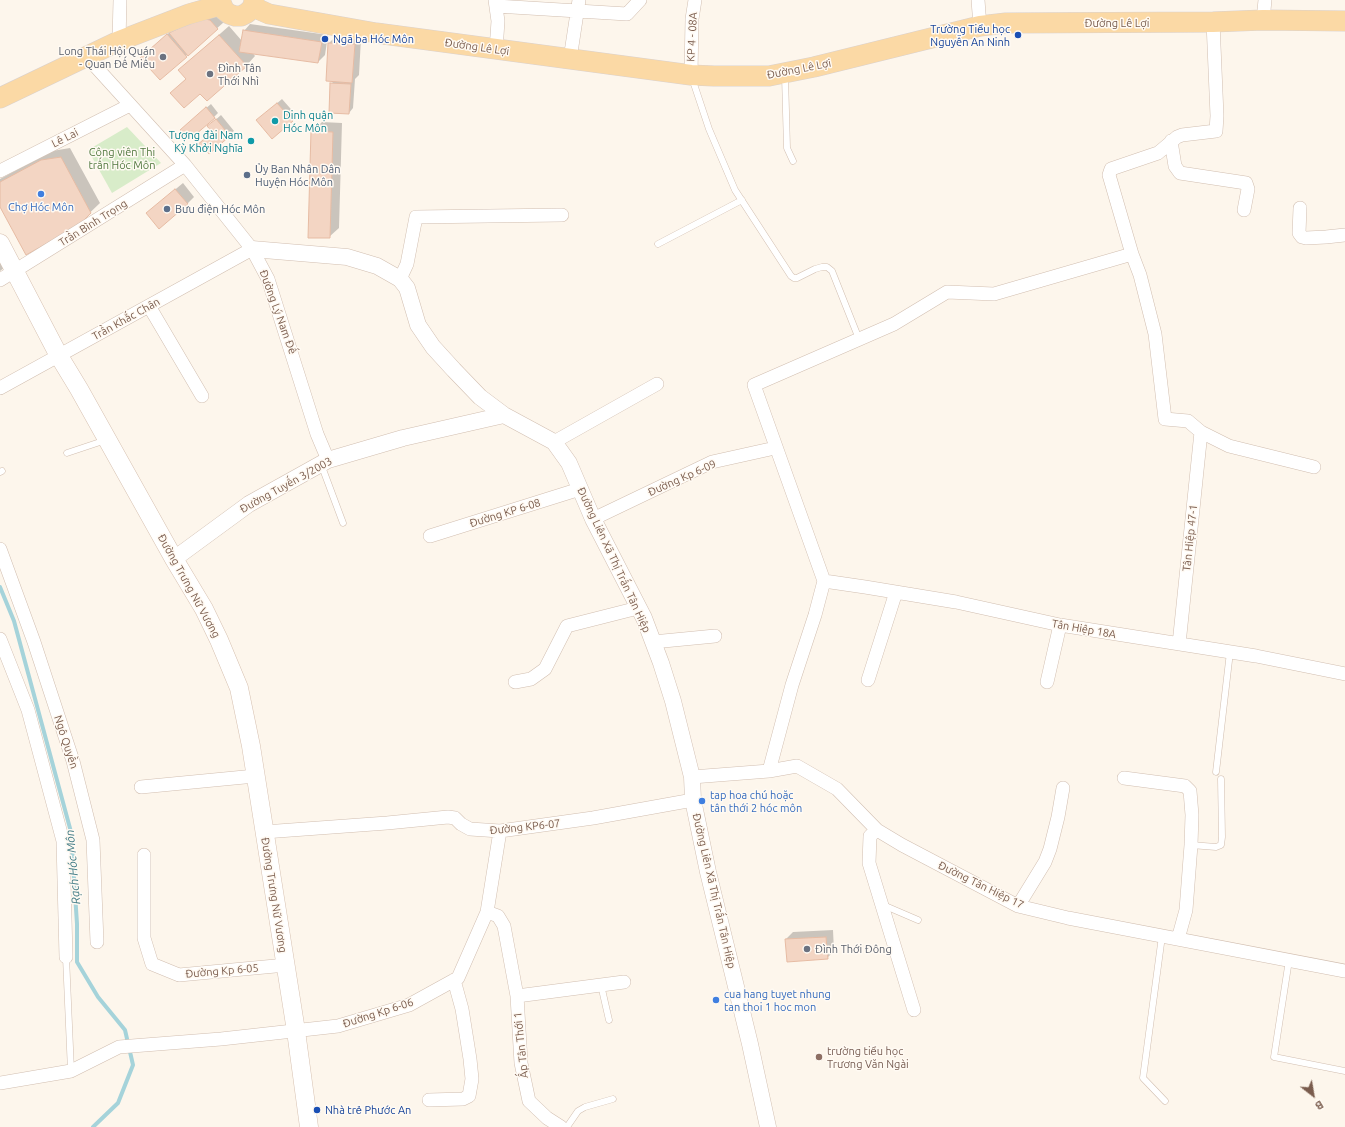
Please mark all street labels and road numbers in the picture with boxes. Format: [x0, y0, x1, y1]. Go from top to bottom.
street label: KP 4 - 08A [684, 12, 700, 62]
street label: Đường Lê Lợi [1085, 16, 1149, 30]
street label: Đường Lê Lợi [444, 36, 510, 58]
street label: Đường Lê Lợi [766, 56, 832, 82]
street label: Lê Lai [49, 126, 81, 150]
street label: Trần Bình Trọng [56, 197, 130, 249]
street label: Đường Lý Nam Đế [257, 268, 299, 356]
street label: Trần Khắc Chân [90, 295, 162, 343]
street label: Đường Tuyến 3/2003 [238, 454, 334, 516]
street label: Đường Kp 6-09 [646, 457, 718, 499]
street label: Đường Liên Xã Thị Trấn Tân Hiệp [574, 485, 654, 635]
street label: Đường KP 6-08 [468, 496, 542, 530]
street label: Tân Hiệp 47-1 [1180, 504, 1200, 572]
street label: Đường Trưng Nữ Vương [155, 532, 223, 640]
street label: Tân Hiệp 18A [1051, 617, 1117, 641]
street label: Ngô Quyền [51, 714, 81, 770]
street label: Đường Liên Xã Thị Trấn Tân Hiệp [690, 812, 738, 970]
street label: Đường KP6-07 [489, 817, 561, 837]
street label: Đường Trưng Nữ Vương [258, 836, 290, 954]
street label: Đường Tân Hiệp 17 [936, 858, 1026, 912]
street label: Đường Kp 6-05 [185, 961, 259, 981]
street label: Đường Kp 6-06 [341, 995, 415, 1031]
street label: Ấp Tân Thới 1 [511, 1011, 531, 1079]

